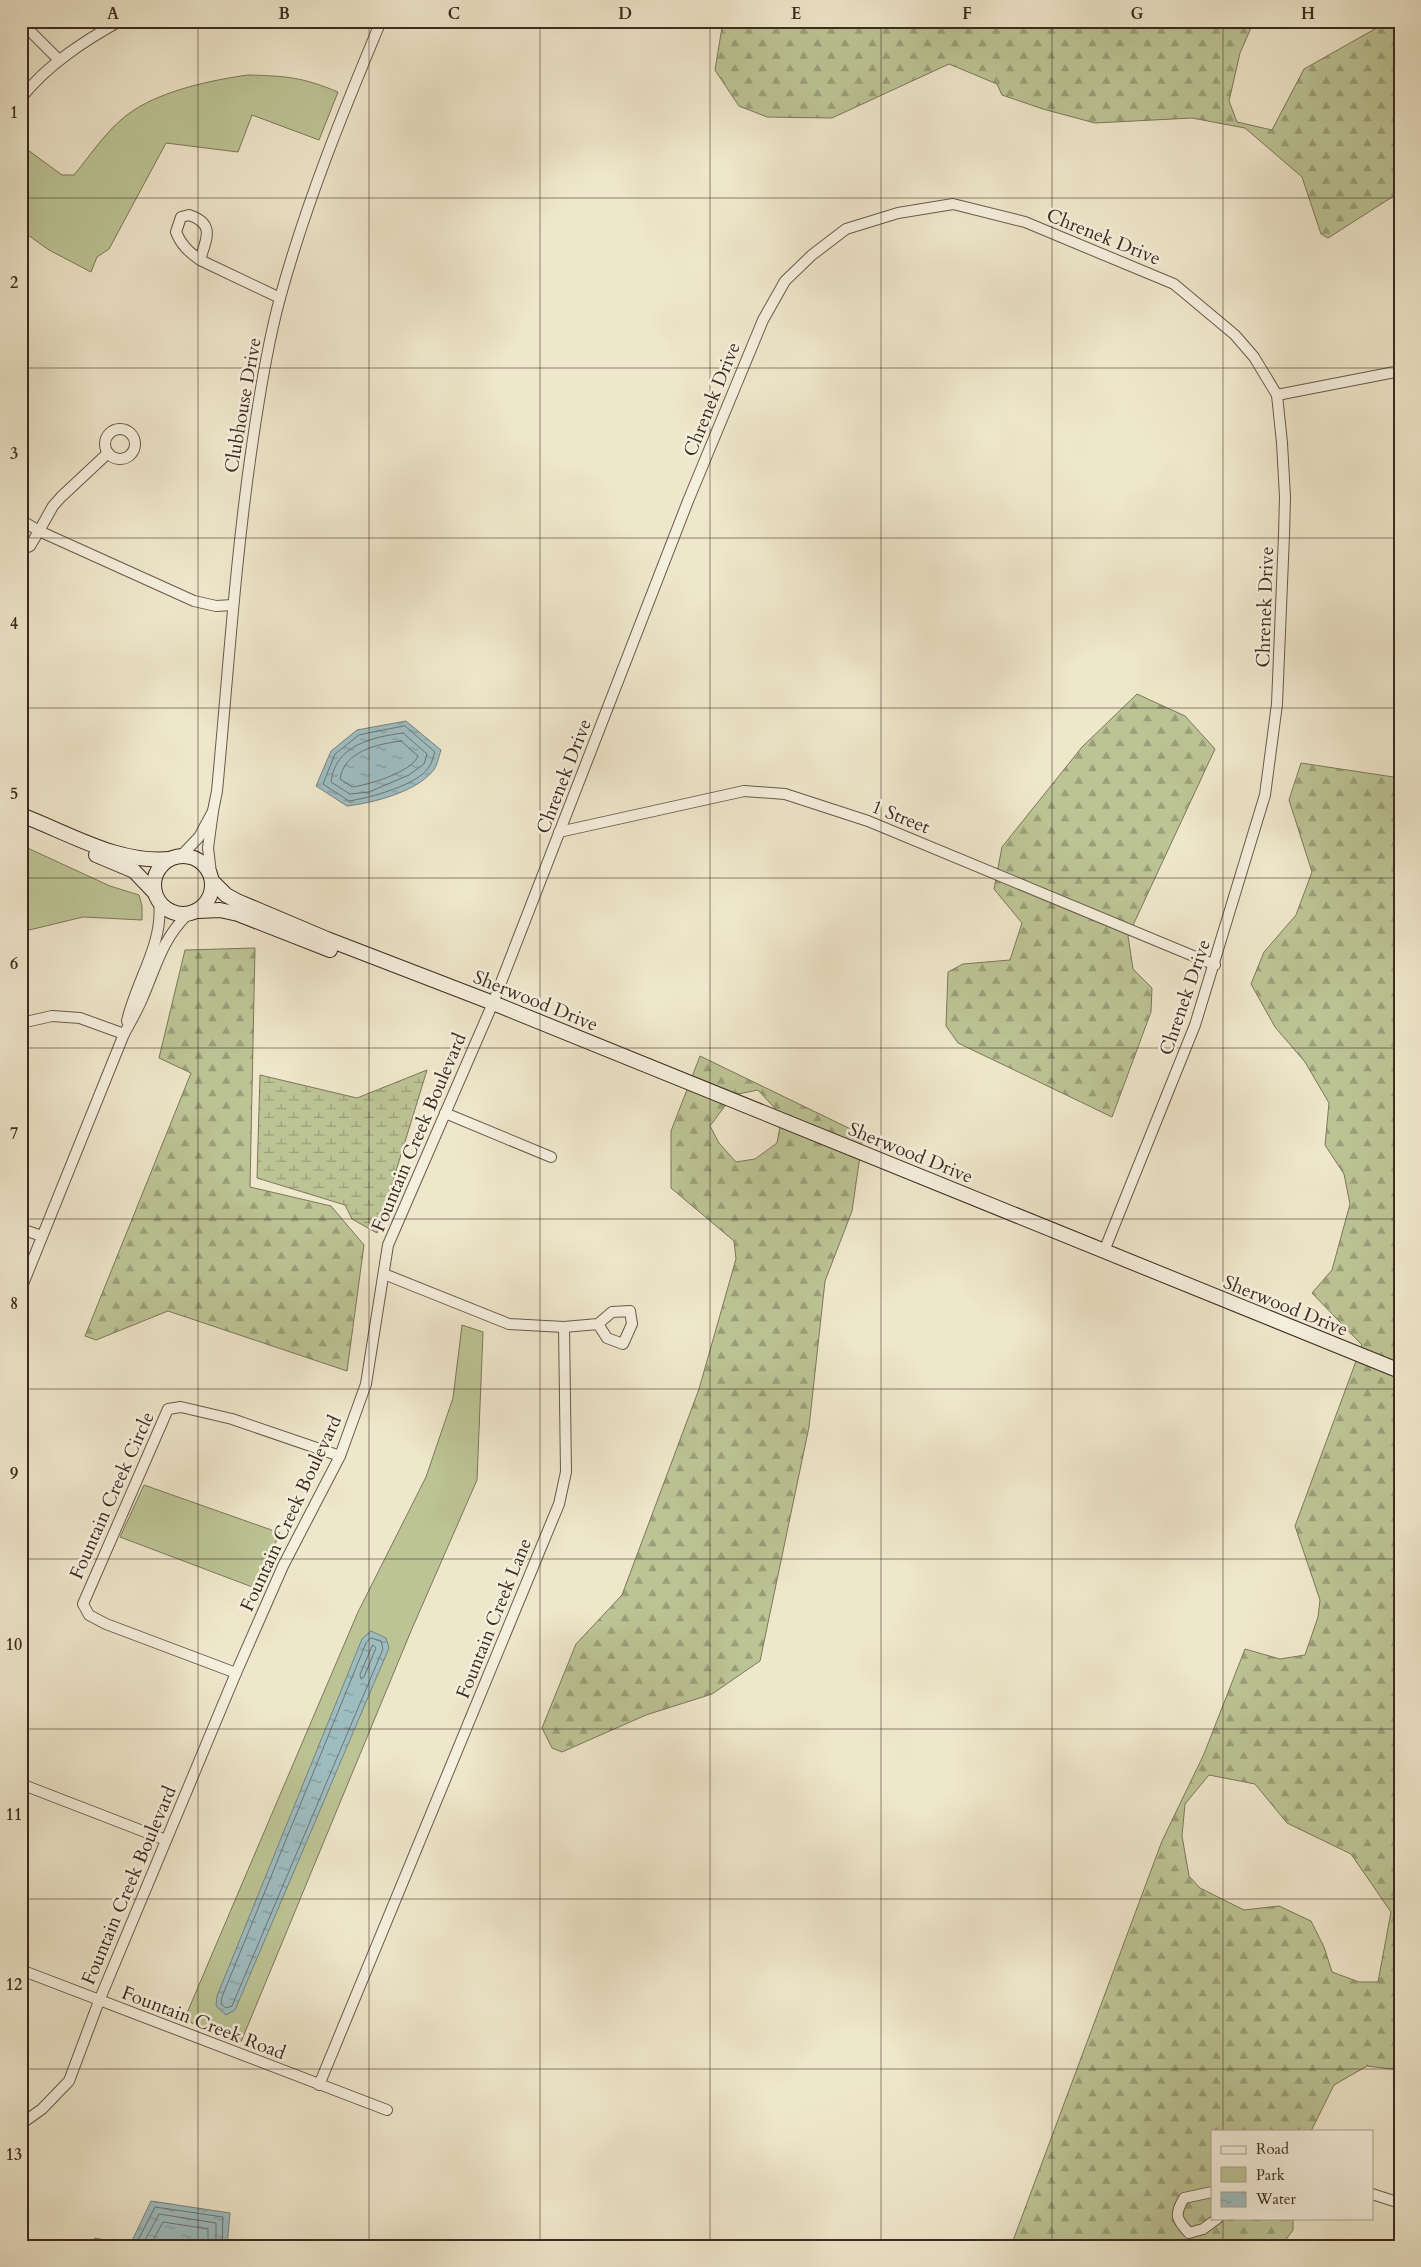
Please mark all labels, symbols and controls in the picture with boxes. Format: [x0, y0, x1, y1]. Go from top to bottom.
text: A [107, 3, 119, 25]
text: B [278, 3, 290, 25]
text: C [448, 3, 460, 25]
text: D [618, 3, 632, 25]
text: E [791, 3, 801, 25]
text: F [962, 3, 972, 25]
text: G [1130, 3, 1144, 25]
text: H [1301, 3, 1315, 25]
text: 1 [10, 102, 18, 124]
street label: Chrenek Drive [1043, 202, 1165, 272]
text: 2 [10, 272, 18, 294]
street label: Clubhouse Drive [218, 335, 268, 475]
street label: Chrenek Drive [677, 338, 747, 460]
text: 3 [10, 443, 18, 465]
street label: Chrenek Drive [1250, 546, 1280, 668]
text: 4 [10, 613, 18, 635]
street label: Chrenek Drive [530, 715, 598, 838]
text: 5 [10, 783, 18, 805]
street label: 1 Street [868, 794, 934, 840]
street label: Chrenek Drive [1153, 936, 1217, 1059]
text: 6 [10, 953, 18, 975]
street label: Sherwood Drive [469, 964, 602, 1038]
street label: Fountain Creek Boulevard [365, 1029, 473, 1236]
street label: Sherwood Drive [844, 1116, 977, 1190]
text: 7 [10, 1123, 18, 1145]
street label: Sherwood Drive [1219, 1269, 1352, 1343]
text: 8 [10, 1293, 18, 1315]
street label: Fountain Creek Circle [63, 1408, 161, 1583]
street label: Fountain Creek Boulevard [234, 1411, 348, 1616]
text: 9 [10, 1463, 18, 1485]
street label: Fountain Creek Lane [450, 1534, 538, 1702]
text: 10 [6, 1634, 22, 1656]
street label: Fountain Creek Boulevard [75, 1782, 183, 1989]
text: 11 [6, 1804, 22, 1826]
text: 12 [6, 1974, 22, 1996]
street label: Fountain Creek Road [118, 1980, 289, 2066]
legend [1211, 2130, 1374, 2220]
text: Road [1256, 2139, 1289, 2159]
text: 13 [6, 2144, 22, 2166]
text: Park [1256, 2165, 1285, 2185]
text: Water [1255, 2189, 1297, 2209]

